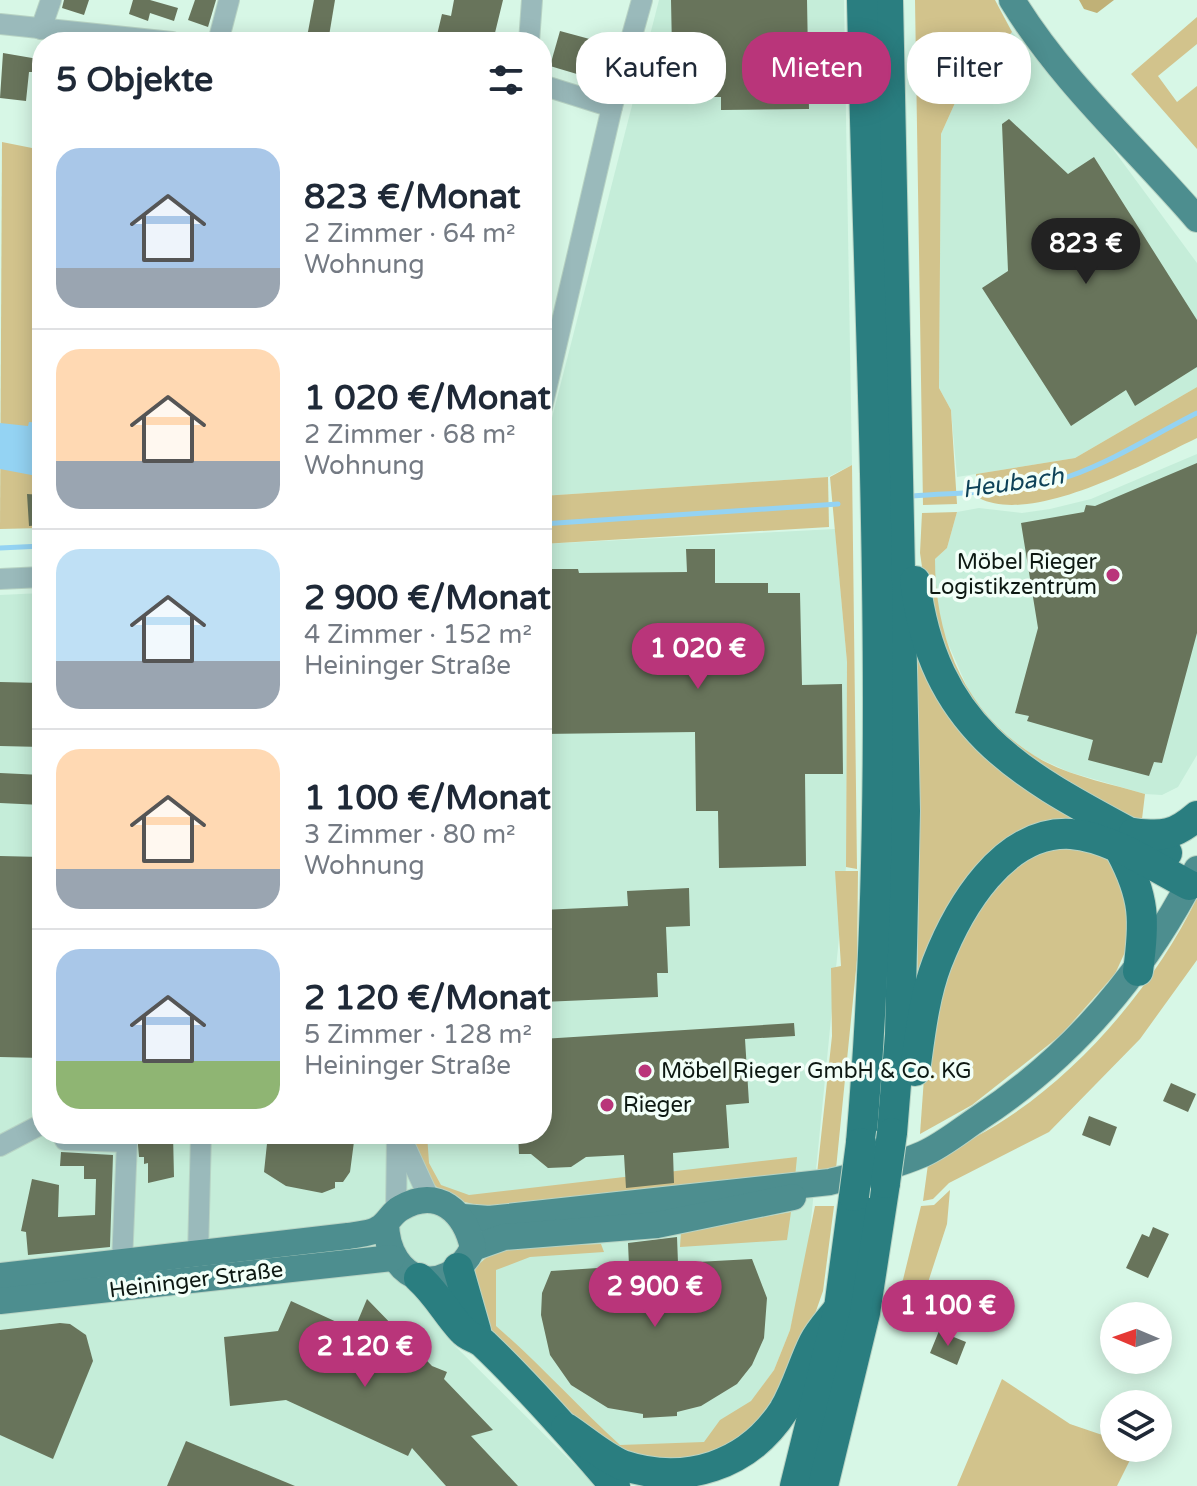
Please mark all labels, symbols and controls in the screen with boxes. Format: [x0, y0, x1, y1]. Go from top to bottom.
chip: Kaufen [576, 32, 726, 104]
chip: Mieten [742, 32, 891, 104]
chip: Filter [907, 32, 1031, 104]
icon: filters [484, 58, 528, 102]
text: 5 Objekte [56, 60, 213, 101]
text: 823 €/Monat [304, 177, 521, 218]
icon: home [120, 180, 216, 276]
text: 2 Zimmer · 64 m² [304, 218, 516, 249]
pin: 823 € [1030, 218, 1142, 286]
text: 823 € [1049, 228, 1123, 259]
text: Wohnung [304, 249, 425, 280]
text: 1 020 €/Monat [304, 378, 551, 419]
icon: home [120, 381, 216, 477]
text: 2 Zimmer · 68 m² [304, 419, 516, 450]
text: Wohnung [304, 450, 425, 481]
water label: Heubach [960, 461, 1067, 504]
place label: Möbel Rieger Logistikzentrum [928, 549, 1098, 600]
marker: Möbel Rieger Logistikzentrum [1104, 566, 1122, 584]
text: 2 900 €/Monat [304, 578, 551, 619]
icon: home [120, 581, 216, 677]
text: 4 Zimmer · 152 m² [304, 619, 532, 650]
pin: 1 020 € [624, 623, 772, 691]
text: 1 020 € [650, 633, 746, 664]
text: Heininger Straße [304, 650, 511, 681]
text: 1 100 €/Monat [304, 778, 551, 819]
icon: home [120, 781, 216, 877]
text: 3 Zimmer · 80 m² [304, 819, 516, 850]
text: Wohnung [304, 850, 425, 881]
text: 2 120 €/Monat [304, 978, 551, 1019]
icon: home [120, 981, 216, 1077]
text: 5 Zimmer · 128 m² [304, 1019, 532, 1050]
text: Heininger Straße [304, 1050, 511, 1081]
place label: Möbel Rieger GmbH & Co. KG [661, 1058, 972, 1084]
marker: Möbel Rieger GmbH & Co. KG [636, 1062, 654, 1080]
place label: Rieger [623, 1092, 692, 1118]
marker: Rieger [598, 1096, 616, 1114]
street label: Heininger Straße [108, 1256, 284, 1304]
pin: 2 900 € [581, 1261, 729, 1329]
text: 2 900 € [607, 1271, 703, 1302]
pin: 1 100 € [874, 1280, 1022, 1348]
text: 1 100 € [900, 1290, 996, 1321]
north arrow [1100, 1302, 1172, 1374]
map controls [1100, 1302, 1172, 1462]
pin: 2 120 € [291, 1321, 439, 1389]
text: 2 120 € [317, 1331, 413, 1362]
button: layers [1100, 1390, 1172, 1462]

